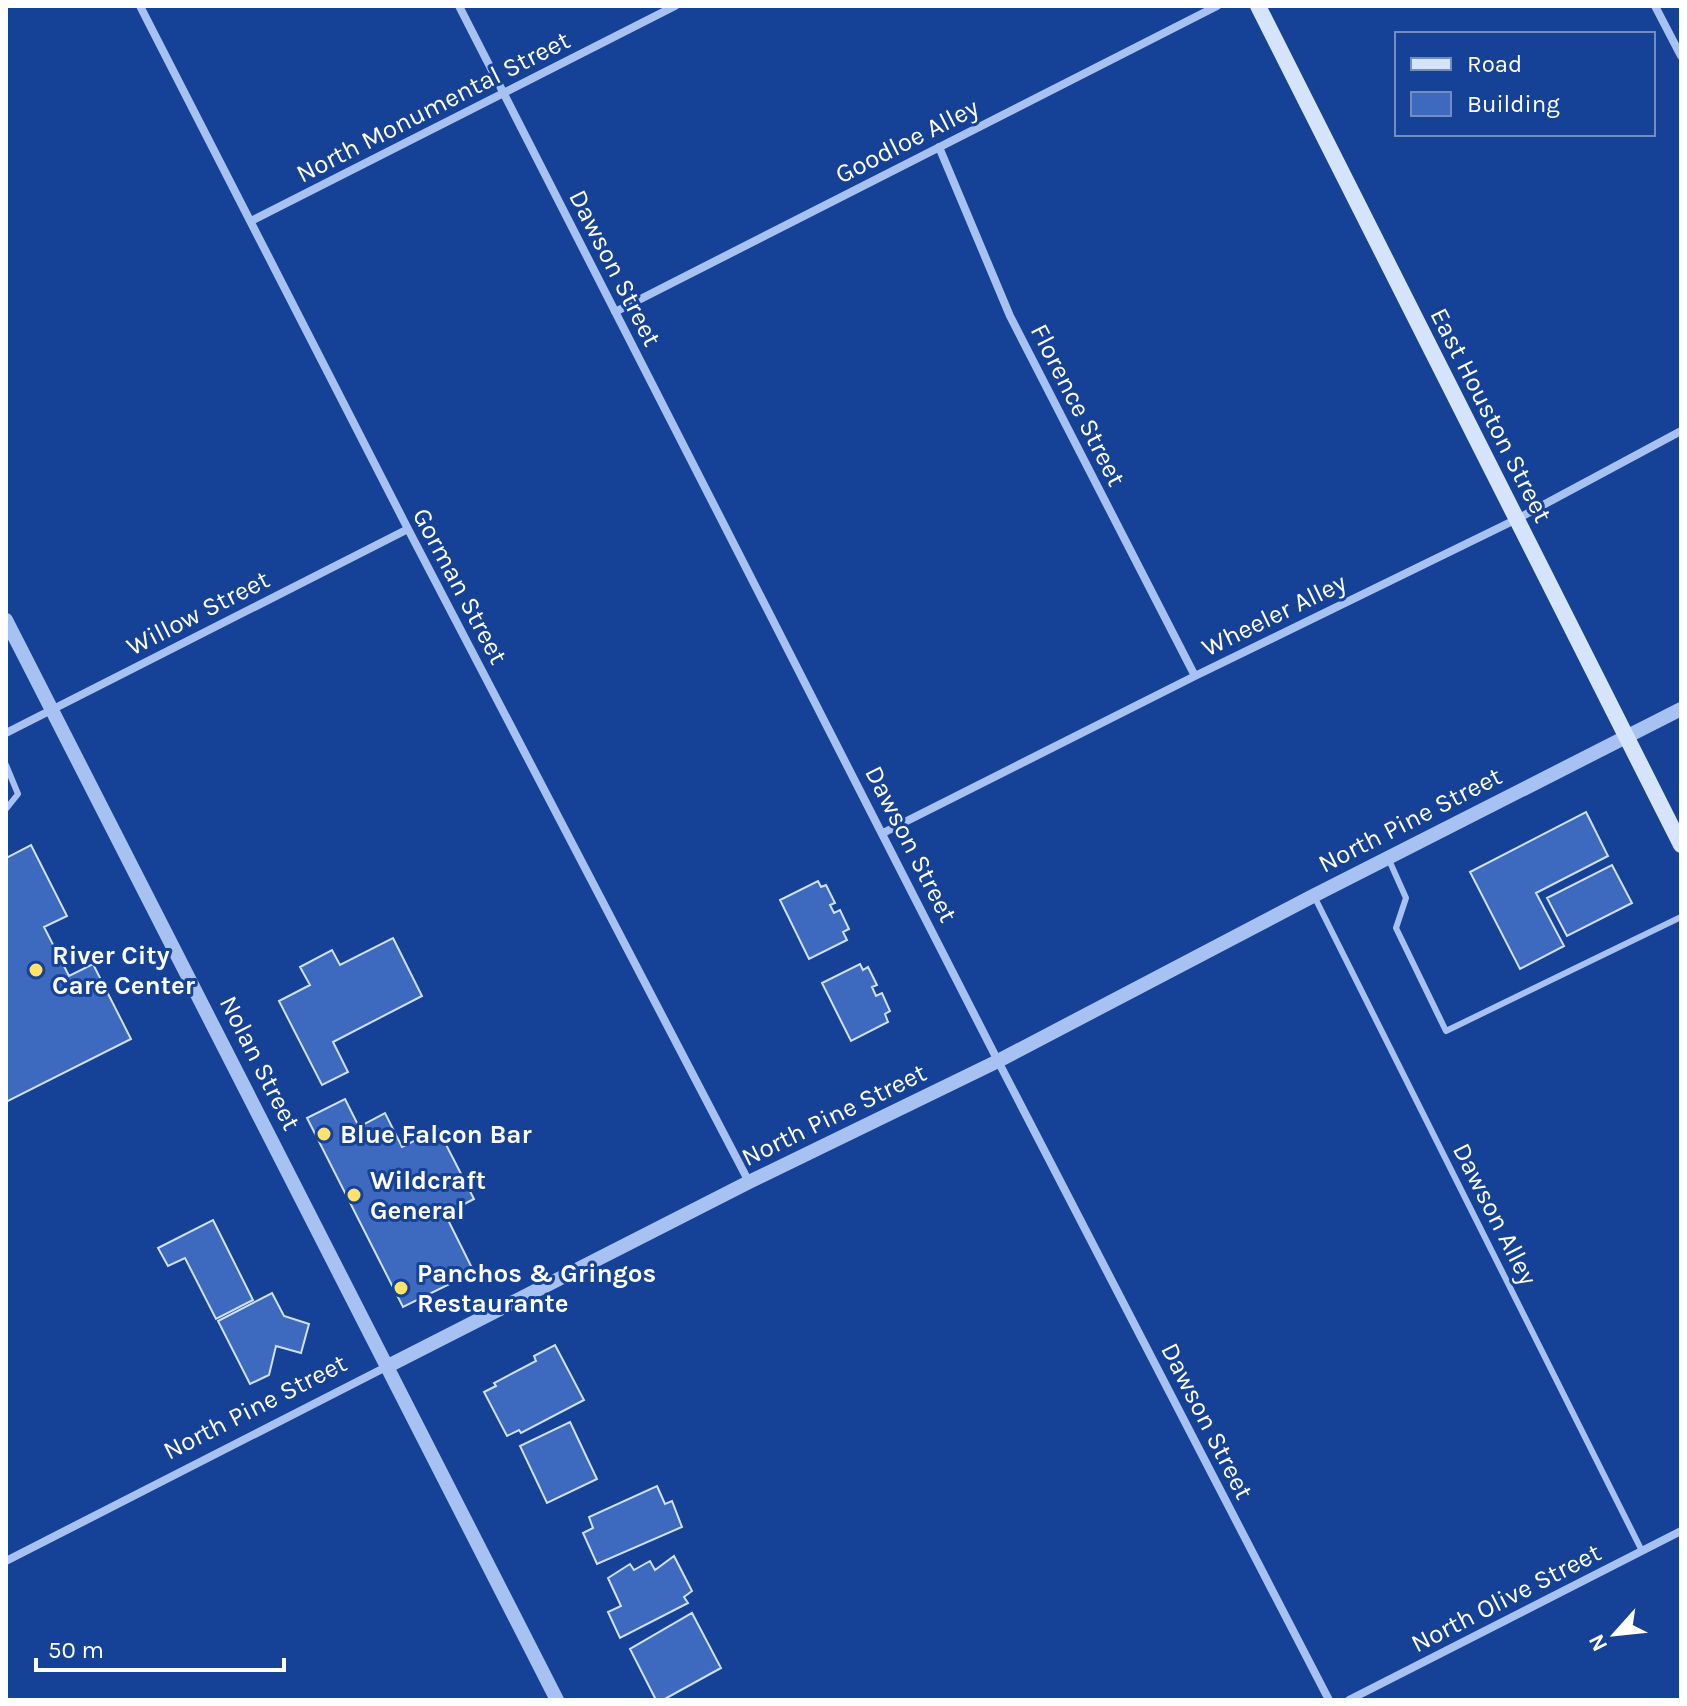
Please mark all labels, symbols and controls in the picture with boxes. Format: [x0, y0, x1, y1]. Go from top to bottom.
street label: North Monumental Street [291, 24, 575, 190]
legend [1395, 32, 1655, 136]
text: Road [1467, 50, 1522, 78]
text: Building [1467, 90, 1560, 118]
street label: Goodloe Alley [830, 92, 984, 190]
street label: Dawson Street [562, 185, 668, 352]
street label: East Houston Street [1423, 302, 1559, 528]
street label: Florence Street [1024, 319, 1132, 491]
street label: Gorman Street [406, 503, 514, 670]
street label: Willow Street [121, 564, 275, 662]
street label: Wheeler Alley [1197, 567, 1351, 663]
street label: North Pine Street [1313, 760, 1507, 880]
street label: Dawson Street [858, 761, 964, 928]
place label: River City Care Center [52, 940, 196, 1001]
marker: River City Care Center [27, 961, 45, 979]
street label: Nolan Street [213, 991, 307, 1136]
street label: North Pine Street [737, 1057, 932, 1173]
place label: Blue Falcon Bar [340, 1119, 532, 1150]
marker: Blue Falcon Bar [315, 1125, 333, 1143]
street label: Dawson Alley [1446, 1138, 1544, 1290]
place label: Wildcraft General [370, 1165, 486, 1226]
marker: Wildcraft General [345, 1186, 363, 1204]
place label: Panchos & Gringos Restaurante [417, 1258, 656, 1319]
marker: Panchos & Gringos Restaurante [392, 1279, 410, 1297]
street label: Dawson Street [1154, 1338, 1260, 1505]
street label: North Pine Street [158, 1347, 352, 1467]
street label: North Olive Street [1406, 1537, 1606, 1659]
north arrow [1575, 1594, 1655, 1674]
scale bar [36, 1622, 284, 1672]
text: 50 m [48, 1636, 104, 1664]

